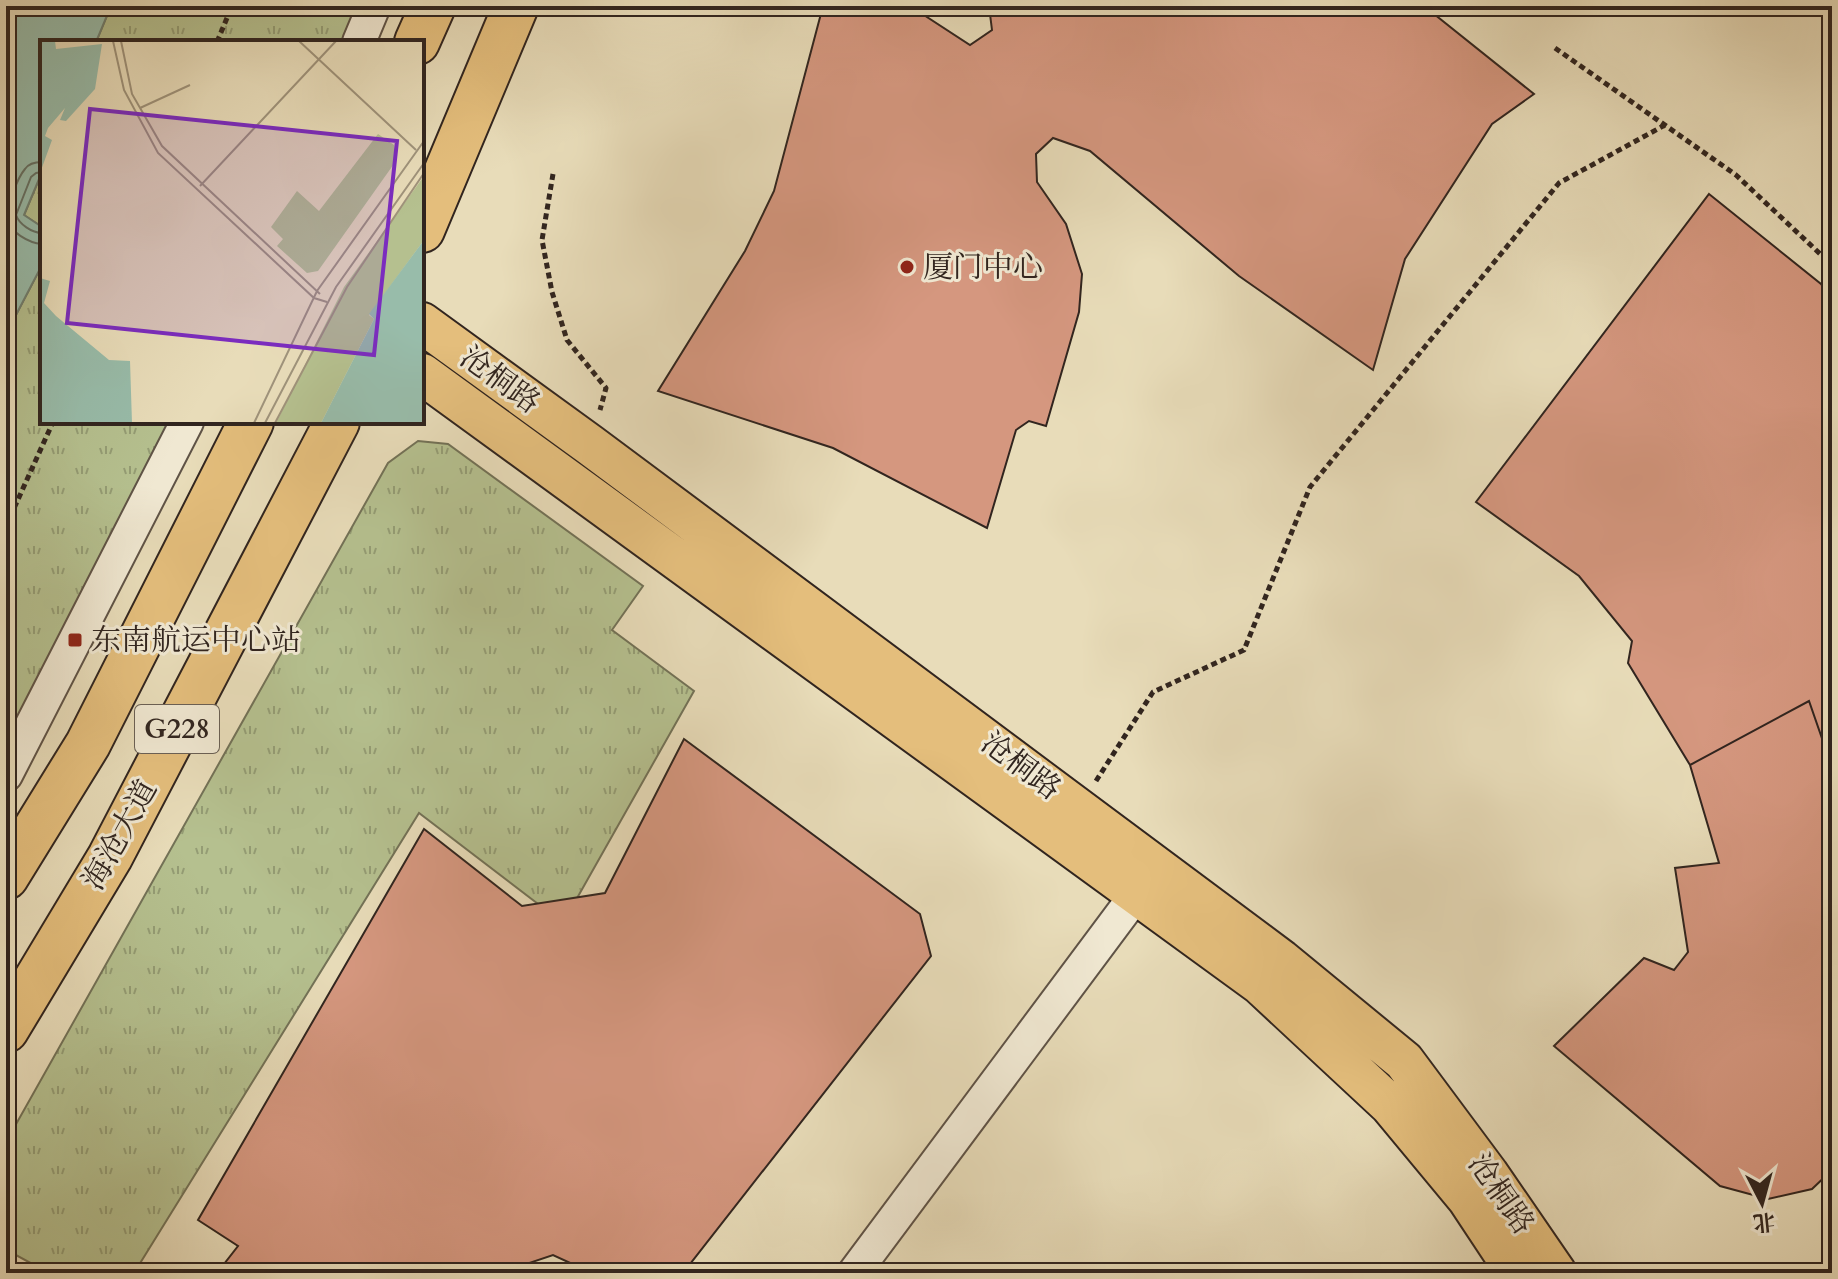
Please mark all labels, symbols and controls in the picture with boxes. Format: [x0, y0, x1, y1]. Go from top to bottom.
inset map [40, 40, 424, 424]
place label: 厦门中心 [923, 247, 1043, 288]
marker: 厦门中心 [898, 258, 916, 276]
street label: 沧桐路 [452, 337, 548, 423]
place label: 东南航运中心站 [91, 620, 301, 661]
marker: 东南航运中心站 [66, 631, 84, 649]
road number: G228 [135, 705, 219, 753]
street label: 沧桐路 [973, 723, 1069, 809]
street label: 海沧大道 [73, 773, 167, 897]
street label: 沧桐路 [1458, 1145, 1544, 1243]
north arrow [1722, 1163, 1802, 1243]
text: 北 [1751, 1206, 1777, 1238]

